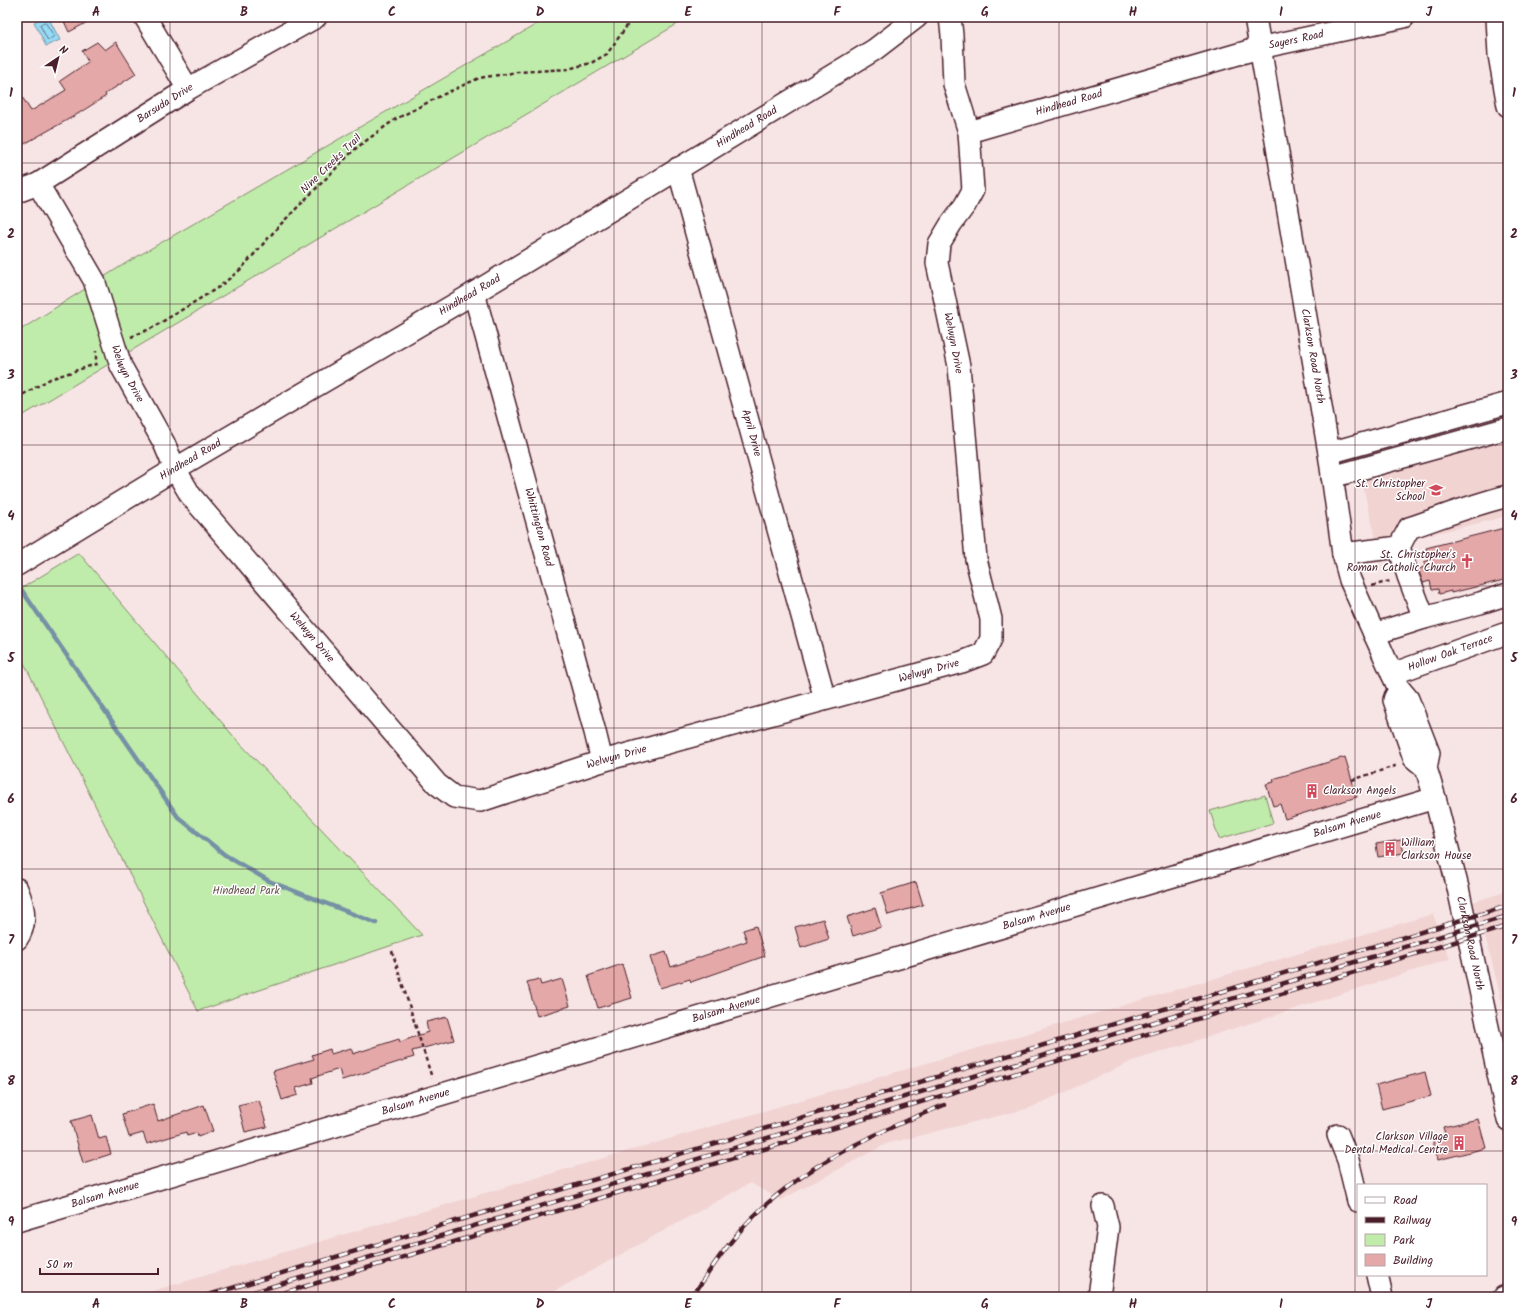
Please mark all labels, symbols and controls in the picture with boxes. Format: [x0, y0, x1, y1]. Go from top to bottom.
text: A [92, 2, 100, 23]
text: B [240, 2, 248, 23]
text: C [388, 2, 396, 23]
text: D [536, 2, 545, 23]
text: E [684, 2, 692, 23]
text: F [833, 2, 841, 23]
text: G [981, 2, 989, 23]
text: H [1129, 2, 1138, 23]
text: I [1279, 2, 1283, 23]
text: J [1426, 2, 1433, 23]
street label: Sayers Road [1267, 25, 1326, 55]
north arrow [38, 38, 78, 78]
text: N [55, 41, 71, 60]
street label: Barsuda Drive [133, 79, 197, 128]
text: 1 [9, 83, 13, 104]
text: 1 [1512, 83, 1516, 104]
street label: Hindhead Road [1033, 85, 1105, 121]
street label: Hindhead Road [712, 101, 782, 153]
street label: Nine Creeks Trail [296, 130, 366, 198]
text: 2 [7, 224, 15, 245]
text: 2 [1510, 224, 1518, 245]
street label: Hindhead Road [435, 270, 505, 321]
street label: Clarkson Road North [1296, 307, 1329, 405]
street label: Welwyn Drive [938, 311, 968, 375]
street label: Welwyn Drive [106, 343, 149, 406]
text: 3 [6, 365, 15, 386]
text: 3 [1509, 365, 1518, 386]
street label: April Drive [736, 407, 767, 459]
street label: Hindhead Road [156, 434, 226, 485]
place label: St. Christopher School [1355, 475, 1426, 506]
school or university icon: St. Christopher School [1428, 482, 1444, 498]
street label: Whittington Road [519, 486, 558, 569]
text: 4 [7, 506, 15, 527]
text: 4 [1510, 506, 1518, 527]
place label: St. Christopher's Roman Catholic Church [1347, 546, 1456, 577]
church icon: St. Christopher's Roman Catholic Church [1459, 553, 1475, 569]
street label: Welwyn Drive [285, 608, 339, 667]
street label: Hollow Oak Terrace [1405, 630, 1495, 677]
text: 5 [7, 648, 16, 669]
text: 5 [1510, 648, 1519, 669]
street label: Welwyn Drive [897, 654, 961, 688]
street label: Welwyn Drive [584, 740, 649, 775]
place label: Clarkson Angels [1323, 782, 1397, 800]
building icon: Clarkson Angels [1304, 783, 1320, 799]
text: 6 [7, 789, 15, 810]
text: 6 [1510, 789, 1518, 810]
street label: Balsam Avenue [1311, 806, 1383, 843]
place label: William Clarkson House [1401, 834, 1472, 865]
building icon: William Clarkson House [1382, 841, 1398, 857]
park label: Hindhead Park [212, 882, 280, 900]
street label: Clarkson Road North [1451, 894, 1489, 992]
street label: Balsam Avenue [1000, 898, 1073, 936]
text: 7 [8, 930, 15, 951]
text: 7 [1511, 930, 1518, 951]
street label: Balsam Avenue [690, 991, 762, 1028]
text: 8 [7, 1071, 15, 1092]
text: 8 [1510, 1071, 1518, 1092]
street label: Balsam Avenue [379, 1083, 452, 1121]
place label: Clarkson Village Dental Medical Centre [1344, 1128, 1448, 1159]
building icon: Clarkson Village Dental Medical Centre [1451, 1135, 1467, 1151]
street label: Balsam Avenue [69, 1176, 141, 1213]
legend [1357, 1184, 1487, 1276]
text: Road [1393, 1191, 1418, 1210]
text: Railway [1393, 1211, 1431, 1230]
text: 9 [8, 1212, 15, 1233]
text: 9 [1511, 1212, 1518, 1233]
text: Park [1393, 1231, 1415, 1250]
scale bar [40, 1250, 158, 1276]
text: Building [1393, 1251, 1433, 1270]
text: 50 m [46, 1255, 73, 1274]
text: A [92, 1294, 100, 1314]
text: B [240, 1294, 248, 1314]
text: C [388, 1294, 396, 1314]
text: D [536, 1294, 545, 1314]
text: E [684, 1294, 692, 1314]
text: F [833, 1294, 841, 1314]
text: G [981, 1294, 989, 1314]
text: H [1129, 1294, 1138, 1314]
text: I [1279, 1294, 1283, 1314]
text: J [1426, 1294, 1433, 1314]

